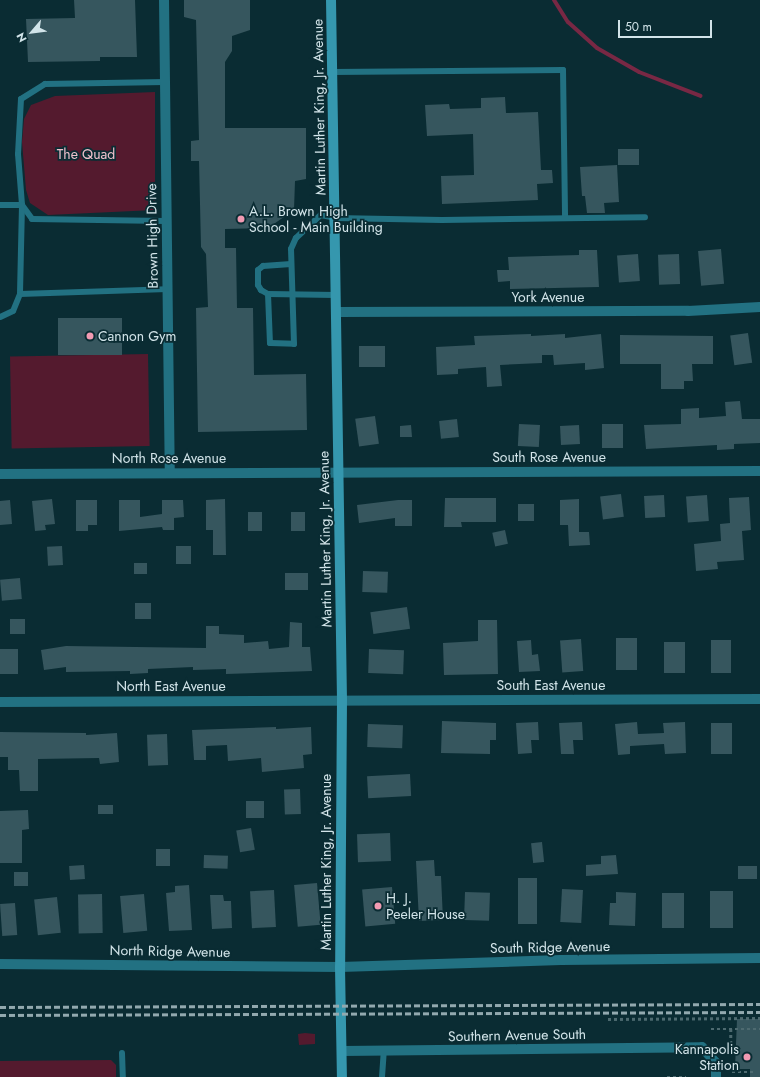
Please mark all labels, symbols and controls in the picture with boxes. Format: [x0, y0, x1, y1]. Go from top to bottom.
north arrow [12, 12, 52, 52]
scale bar [620, 12, 714, 38]
text: 50 m [625, 18, 652, 36]
street label: Martin Luther King, Jr. Avenue [309, 19, 329, 195]
text: N [12, 30, 31, 45]
park label: The Quad [57, 146, 115, 162]
street label: Brown High Drive [143, 183, 161, 289]
place label: A.L. Brown High School - Main Building [249, 203, 383, 236]
marker: A.L. Brown High School - Main Building [236, 214, 246, 224]
street label: York Avenue [512, 289, 584, 305]
place label: Cannon Gym [98, 328, 176, 344]
marker: Cannon Gym [85, 331, 95, 341]
street label: South Rose Avenue [492, 449, 606, 465]
street label: North Rose Avenue [112, 450, 226, 466]
street label: Martin Luther King, Jr. Avenue [315, 451, 335, 627]
street label: South East Avenue [497, 677, 605, 693]
street label: North East Avenue [116, 678, 226, 694]
street label: Martin Luther King, Jr. Avenue [318, 774, 334, 950]
place label: H. J. Peeler House [386, 890, 465, 922]
marker: H. J. Peeler House [373, 901, 383, 911]
street label: South Ridge Avenue [490, 938, 610, 956]
street label: North Ridge Avenue [110, 942, 230, 960]
street label: Southern Avenue South [448, 1025, 586, 1045]
place label: Kannapolis Station [675, 1041, 739, 1074]
marker: Kannapolis Station [742, 1052, 752, 1062]

